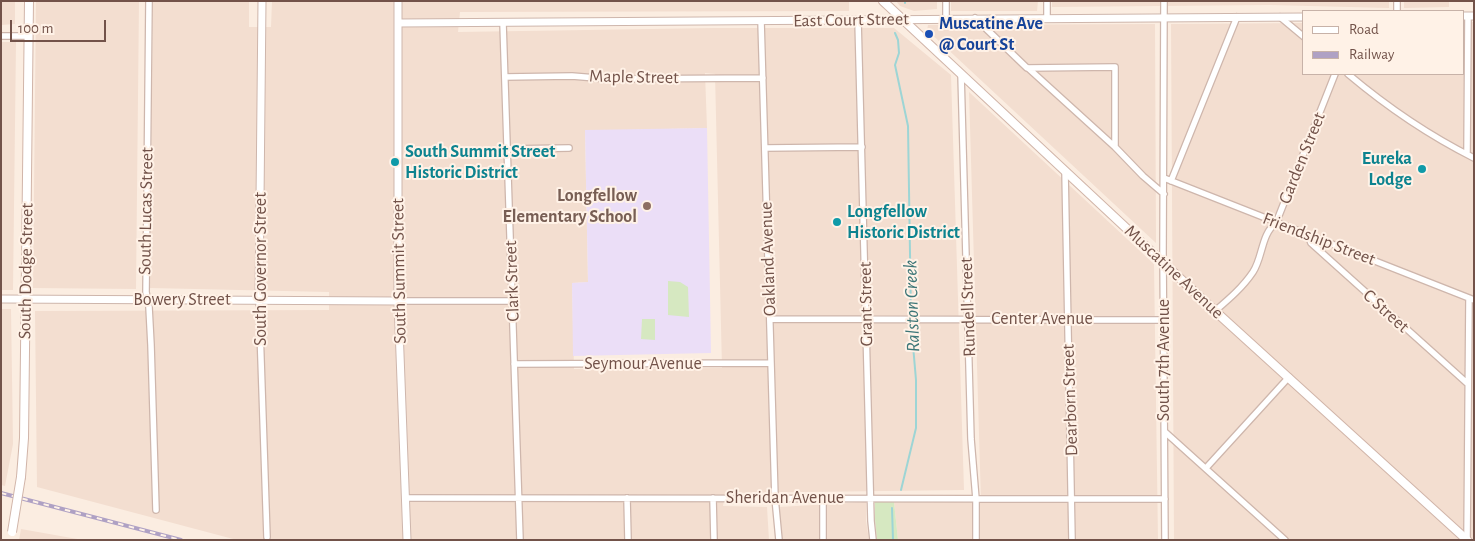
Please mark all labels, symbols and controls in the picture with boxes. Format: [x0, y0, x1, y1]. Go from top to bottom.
street label: East Court Street [793, 8, 909, 32]
scale bar [12, 10, 109, 42]
legend [1302, 10, 1465, 75]
place label: Muscatine Ave @ Court St [939, 13, 1043, 56]
text: 100 m [18, 21, 53, 36]
text: Road [1349, 22, 1379, 37]
marker: Muscatine Ave @ Court St [923, 28, 935, 40]
text: Railway [1349, 47, 1394, 62]
street label: Maple Street [589, 65, 679, 89]
street label: Garden Street [1274, 109, 1330, 207]
place label: South Summit Street Historic District [405, 141, 555, 183]
street label: South Lucas Street [134, 147, 158, 275]
place label: Eureka Lodge [1362, 148, 1412, 190]
marker: South Summit Street Historic District [389, 156, 401, 168]
marker: Eureka Lodge [1416, 163, 1428, 175]
place label: Longfellow Elementary School [502, 185, 637, 228]
street label: South Governor Street [250, 192, 272, 346]
street label: South Summit Street [387, 198, 411, 344]
marker: Longfellow Elementary School [641, 200, 653, 212]
street label: Oakland Avenue [755, 201, 781, 317]
place label: Longfellow Historic District [847, 201, 960, 243]
street label: South Dodge Street [14, 203, 38, 339]
street label: Friendship Street [1260, 208, 1378, 270]
marker: Longfellow Historic District [831, 216, 843, 228]
street label: Muscatine Avenue [1120, 220, 1228, 324]
street label: Clark Street [500, 240, 524, 322]
street label: Rundell Street [955, 257, 981, 357]
water label: Ralston Creek [899, 259, 925, 353]
street label: Grant Street [854, 262, 878, 346]
street label: C Street [1358, 285, 1414, 337]
street label: Bowery Street [133, 289, 231, 311]
street label: South 7th Avenue [1153, 299, 1175, 421]
street label: Center Avenue [991, 308, 1093, 330]
street label: Dearborn Street [1057, 344, 1083, 456]
street label: Seymour Avenue [584, 353, 702, 375]
street label: Sheridan Avenue [726, 487, 844, 509]

